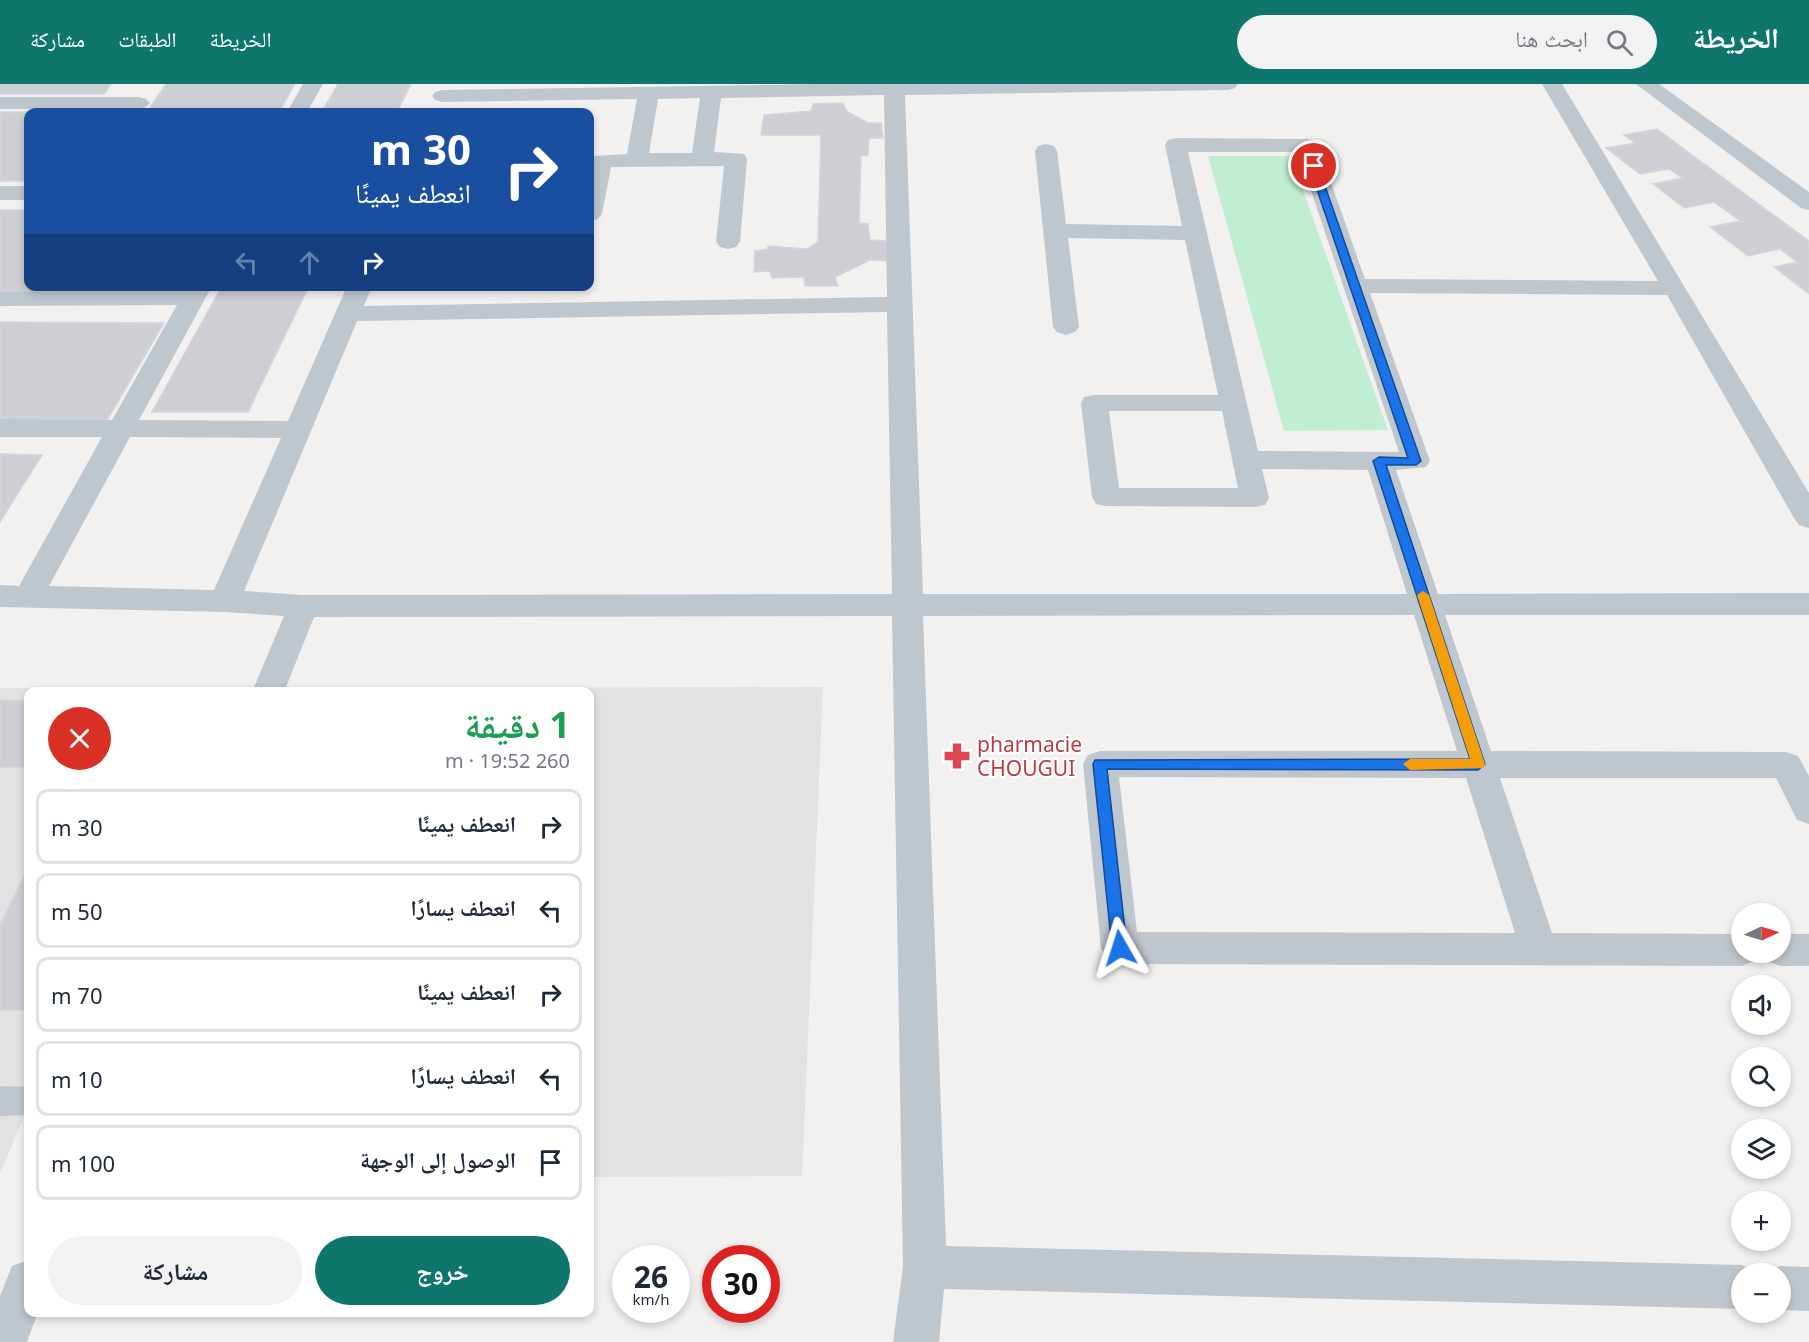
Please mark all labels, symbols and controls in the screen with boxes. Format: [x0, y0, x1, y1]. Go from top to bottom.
search box [1237, 15, 1657, 69]
text: الخريطة [1693, 18, 1779, 56]
text: ابحث هنا [1515, 23, 1588, 53]
text: مشاركة [30, 25, 85, 53]
text: الطبقات [118, 25, 177, 53]
text: الخريطة [210, 25, 271, 53]
icon: search [1603, 26, 1636, 59]
text: 30 m [371, 120, 471, 177]
icon: right [492, 132, 570, 210]
pin [1288, 140, 1339, 191]
icon: arrive [1297, 149, 1330, 182]
text: انعطف يمينًا [355, 174, 471, 211]
icon: left [230, 246, 263, 279]
icon: ahead [293, 246, 326, 279]
icon: right [356, 246, 389, 279]
text: 1 دقيقة [464, 700, 570, 749]
button: close [48, 707, 111, 770]
place label: pharmacie CHOUGUI [977, 730, 1082, 782]
pharmacy icon: pharmacie CHOUGUI [942, 741, 972, 771]
text: 260 m · 19:52 [445, 747, 570, 774]
text: انعطف يمينًا [417, 808, 516, 838]
icon: right [534, 810, 567, 843]
text: 30 m [51, 812, 102, 842]
text: انعطف يسارًا [411, 892, 516, 922]
icon: left [534, 894, 567, 927]
text: 50 m [51, 896, 102, 926]
north arrow [1731, 903, 1791, 963]
map controls [1731, 903, 1791, 1323]
position arrow [1088, 916, 1152, 980]
button: sound [1731, 975, 1791, 1035]
text: انعطف يمينًا [417, 976, 516, 1006]
icon: right [534, 978, 567, 1011]
text: 70 m [51, 980, 102, 1010]
button: search [1731, 1047, 1791, 1107]
text: انعطف يسارًا [411, 1060, 516, 1090]
icon: left [534, 1062, 567, 1095]
text: 10 m [51, 1064, 102, 1094]
button: layers [1731, 1119, 1791, 1179]
text: الوصول إلى الوجهة [360, 1144, 516, 1174]
icon: arrive [534, 1146, 567, 1179]
text: 100 m [51, 1148, 115, 1178]
button: + [1731, 1191, 1791, 1251]
button: مشاركة [48, 1236, 303, 1305]
button: خروج [315, 1236, 570, 1305]
speed limit sign: 30 [702, 1245, 780, 1323]
text: 26 [634, 1256, 668, 1297]
button: − [1731, 1263, 1791, 1323]
text: km/h [633, 1289, 669, 1309]

